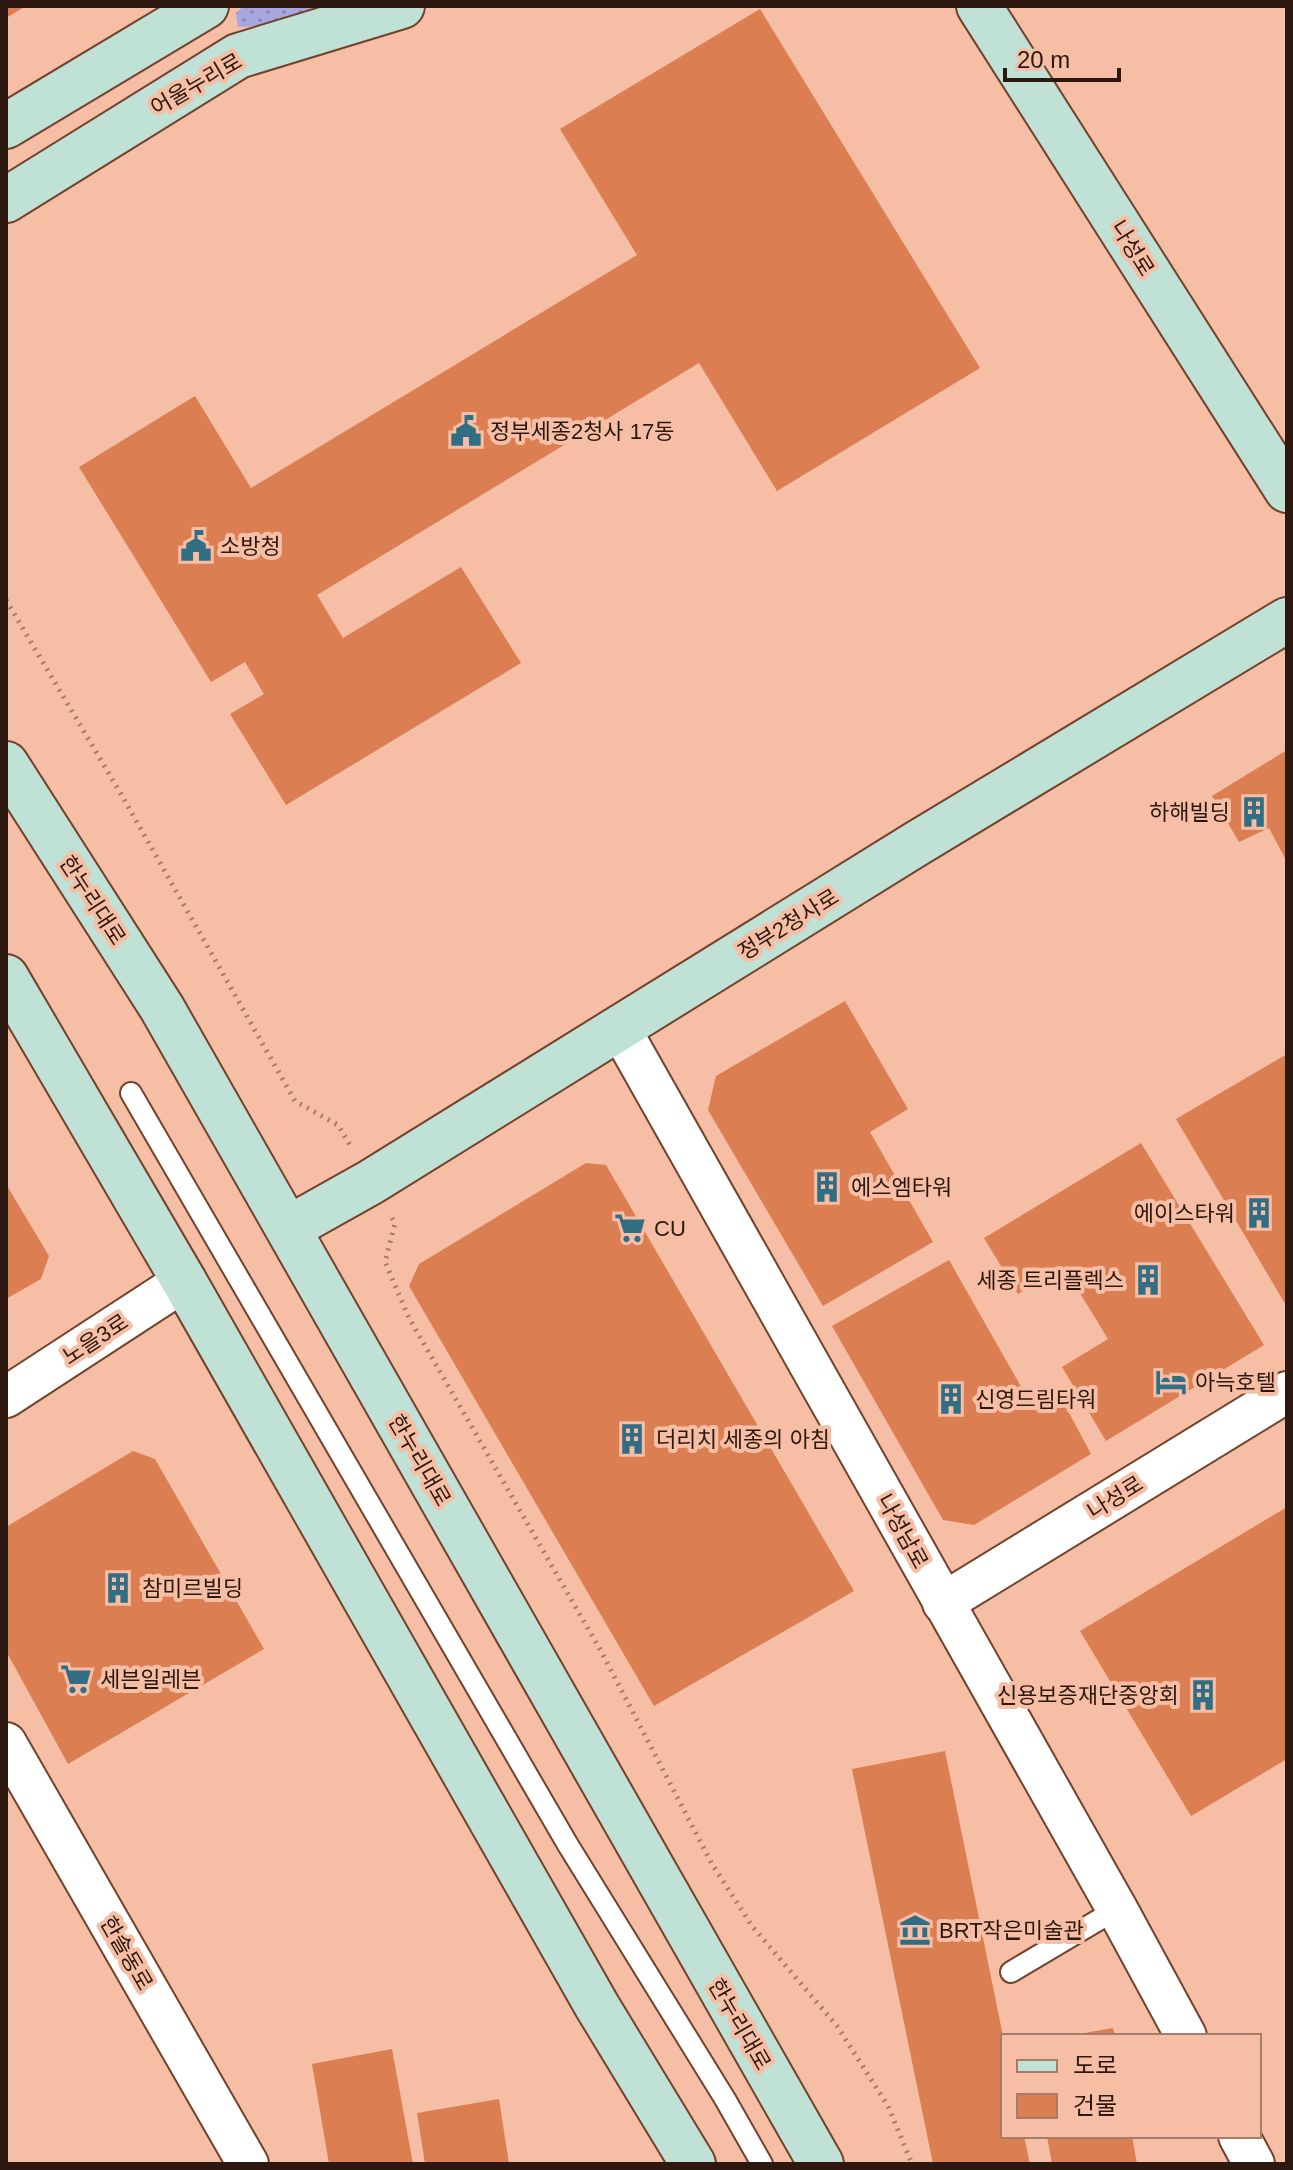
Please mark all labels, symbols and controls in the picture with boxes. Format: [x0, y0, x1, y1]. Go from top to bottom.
scale bar [1005, 32, 1119, 82]
text: 20 m [1017, 46, 1070, 73]
street label: 어울누리로 [146, 48, 246, 121]
street label: 나성로 [1106, 216, 1159, 281]
public building icon: 정부세종2청사 17동 [449, 414, 483, 448]
place label: 정부세종2청사 17동 [490, 419, 675, 444]
public building icon: 소방청 [179, 529, 213, 563]
place label: 소방청 [220, 534, 281, 559]
building icon: 하해빌딩 [1237, 795, 1271, 829]
place label: 하해빌딩 [1149, 800, 1230, 825]
street label: 한누리대로 [55, 851, 131, 950]
street label: 정부2청사로 [734, 884, 843, 965]
building icon: 에스엠타워 [810, 1170, 844, 1204]
place label: 에스엠타워 [851, 1175, 952, 1200]
building icon: 에이스타워 [1242, 1196, 1276, 1230]
place label: 에이스타워 [1134, 1201, 1235, 1226]
supermarket icon: CU [613, 1211, 647, 1245]
place label: CU [654, 1216, 686, 1241]
building icon: 세종 트리플렉스 [1131, 1263, 1165, 1297]
place label: 세종 트리플렉스 [976, 1268, 1124, 1293]
street label: 노을3로 [58, 1309, 133, 1370]
hotel icon: 아늑호텔 [1154, 1365, 1188, 1399]
place label: 아늑호텔 [1195, 1370, 1276, 1395]
building icon: 신영드림타워 [934, 1382, 968, 1416]
place label: 신영드림타워 [975, 1387, 1096, 1412]
street label: 한누리대로 [383, 1410, 456, 1510]
building icon: 더리치 세종의 아침 [615, 1422, 649, 1456]
place label: 더리치 세종의 아침 [656, 1427, 830, 1452]
street label: 나성로 [1083, 1471, 1148, 1524]
street label: 나성남로 [872, 1490, 933, 1573]
building icon: 참미르빌딩 [101, 1571, 135, 1605]
place label: 참미르빌딩 [142, 1576, 243, 1601]
supermarket icon: 세븐일레븐 [59, 1662, 93, 1696]
place label: 세븐일레븐 [100, 1667, 201, 1692]
building icon: 신용보증재단중앙회 [1186, 1678, 1220, 1712]
place label: 신용보증재단중앙회 [997, 1683, 1179, 1708]
street label: 한솔동로 [95, 1912, 158, 1995]
museum icon: BRT작은미술관 [898, 1913, 932, 1947]
place label: BRT작은미술관 [939, 1918, 1084, 1943]
street label: 한누리대로 [703, 1974, 776, 2074]
legend [1001, 2034, 1261, 2138]
text: 도로 [1073, 2052, 1117, 2079]
text: 건물 [1073, 2092, 1117, 2119]

